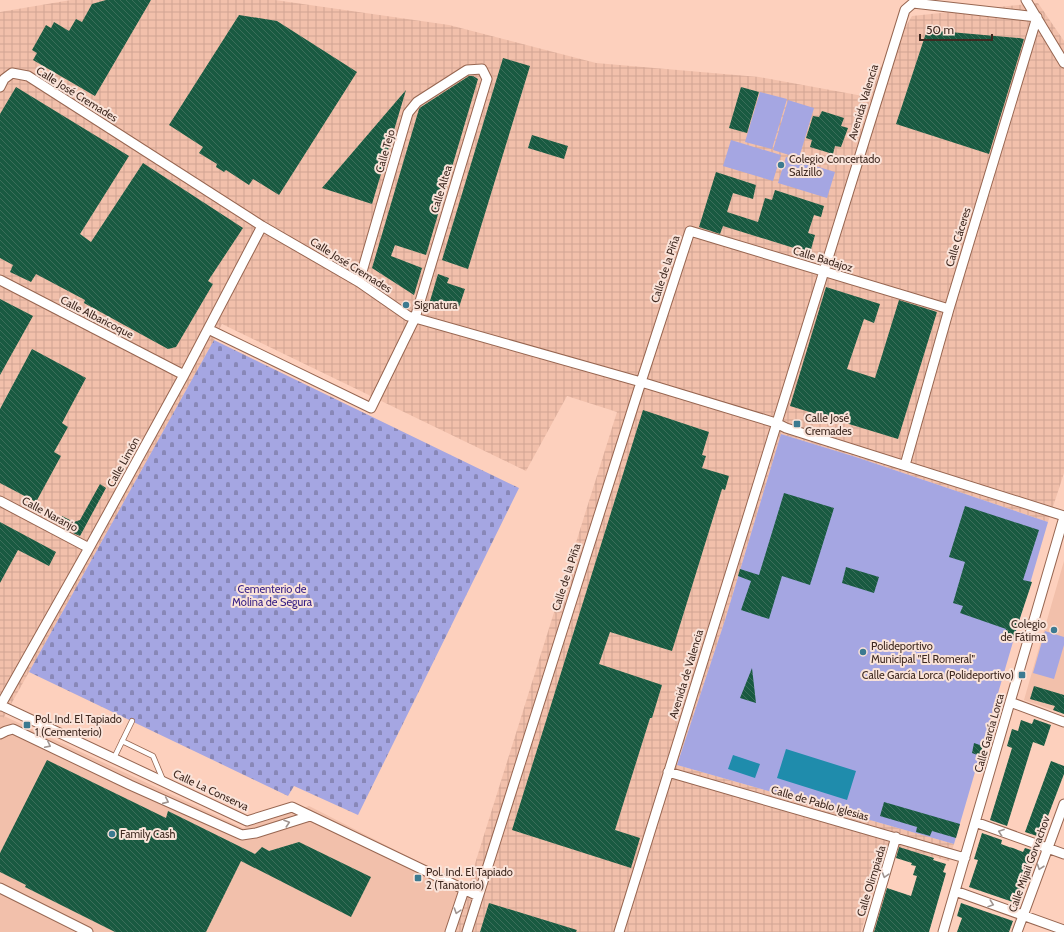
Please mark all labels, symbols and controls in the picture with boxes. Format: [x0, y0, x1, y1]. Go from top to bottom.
scale bar [920, 16, 992, 42]
text: 50 m [926, 22, 954, 37]
street label: Avenida Valencia [845, 62, 881, 141]
street label: Calle José Cremades [34, 63, 121, 125]
street label: Calle Tejo [372, 128, 398, 174]
place label: Colegio Concertado Salzillo [789, 152, 880, 179]
marker: Colegio Concertado Salzillo [776, 160, 786, 170]
street label: Calle Altea [427, 163, 455, 215]
street label: Calle Cáceres [942, 205, 974, 268]
street label: Calle de la Piña [648, 233, 683, 304]
street label: Calle José Cremades [308, 234, 395, 296]
street label: Calle Badajoz [791, 243, 855, 275]
street label: Calle Albaricoque [58, 293, 136, 342]
place label: Signatura [414, 298, 458, 312]
marker: Signatura [401, 300, 411, 310]
place label: Calle José Cremades [805, 411, 852, 438]
marker: Calle José Cremades [792, 419, 802, 429]
street label: Calle Limón [104, 435, 142, 489]
street label: Calle Naranjo [20, 493, 80, 535]
street label: Calle de la Piña [549, 541, 584, 612]
park label: Cementerio de Molina de Segura [232, 582, 313, 609]
place label: Colegio de Fátima [1001, 617, 1047, 644]
marker: Colegio de Fátima [1049, 625, 1059, 635]
street label: Avenida de Valencia [666, 627, 706, 720]
place label: Polideportivo Municipal "El Romeral" [871, 639, 975, 666]
marker: Polideportivo Municipal "El Romeral" [858, 647, 868, 657]
place label: Calle García Lorca (Polideportivo) [862, 668, 1014, 682]
marker: Calle García Lorca (Polideportivo) [1017, 670, 1027, 680]
street label: Calle García Lorca [971, 691, 1007, 774]
place label: Pol. Ind. El Tapiado 1 (Cementerio) [35, 712, 122, 739]
marker: Pol. Ind. El Tapiado 1 (Cementerio) [22, 720, 32, 730]
one-way arrow [44, 741, 52, 748]
street label: Calle La Conserva [171, 766, 252, 814]
street label: Calle de Pablo Iglesias [769, 782, 871, 824]
one-way arrow [161, 796, 169, 804]
street label: Calle Mijail Gorvachov [1005, 813, 1053, 914]
one-way arrow [284, 819, 291, 828]
place label: Family Cash [120, 827, 176, 841]
one-way arrow [998, 828, 1005, 836]
marker: Family Cash [107, 829, 117, 839]
street label: Calle Olimpiada [854, 843, 889, 918]
one-way arrow [1037, 863, 1045, 870]
place label: Pol. Ind. El Tapiado 2 (Tanatorio) [426, 865, 513, 892]
one-way arrow [881, 871, 890, 878]
marker: Pol. Ind. El Tapiado 2 (Tanatorio) [413, 873, 423, 883]
one-way arrow [988, 900, 995, 908]
one-way arrow [453, 907, 462, 914]

